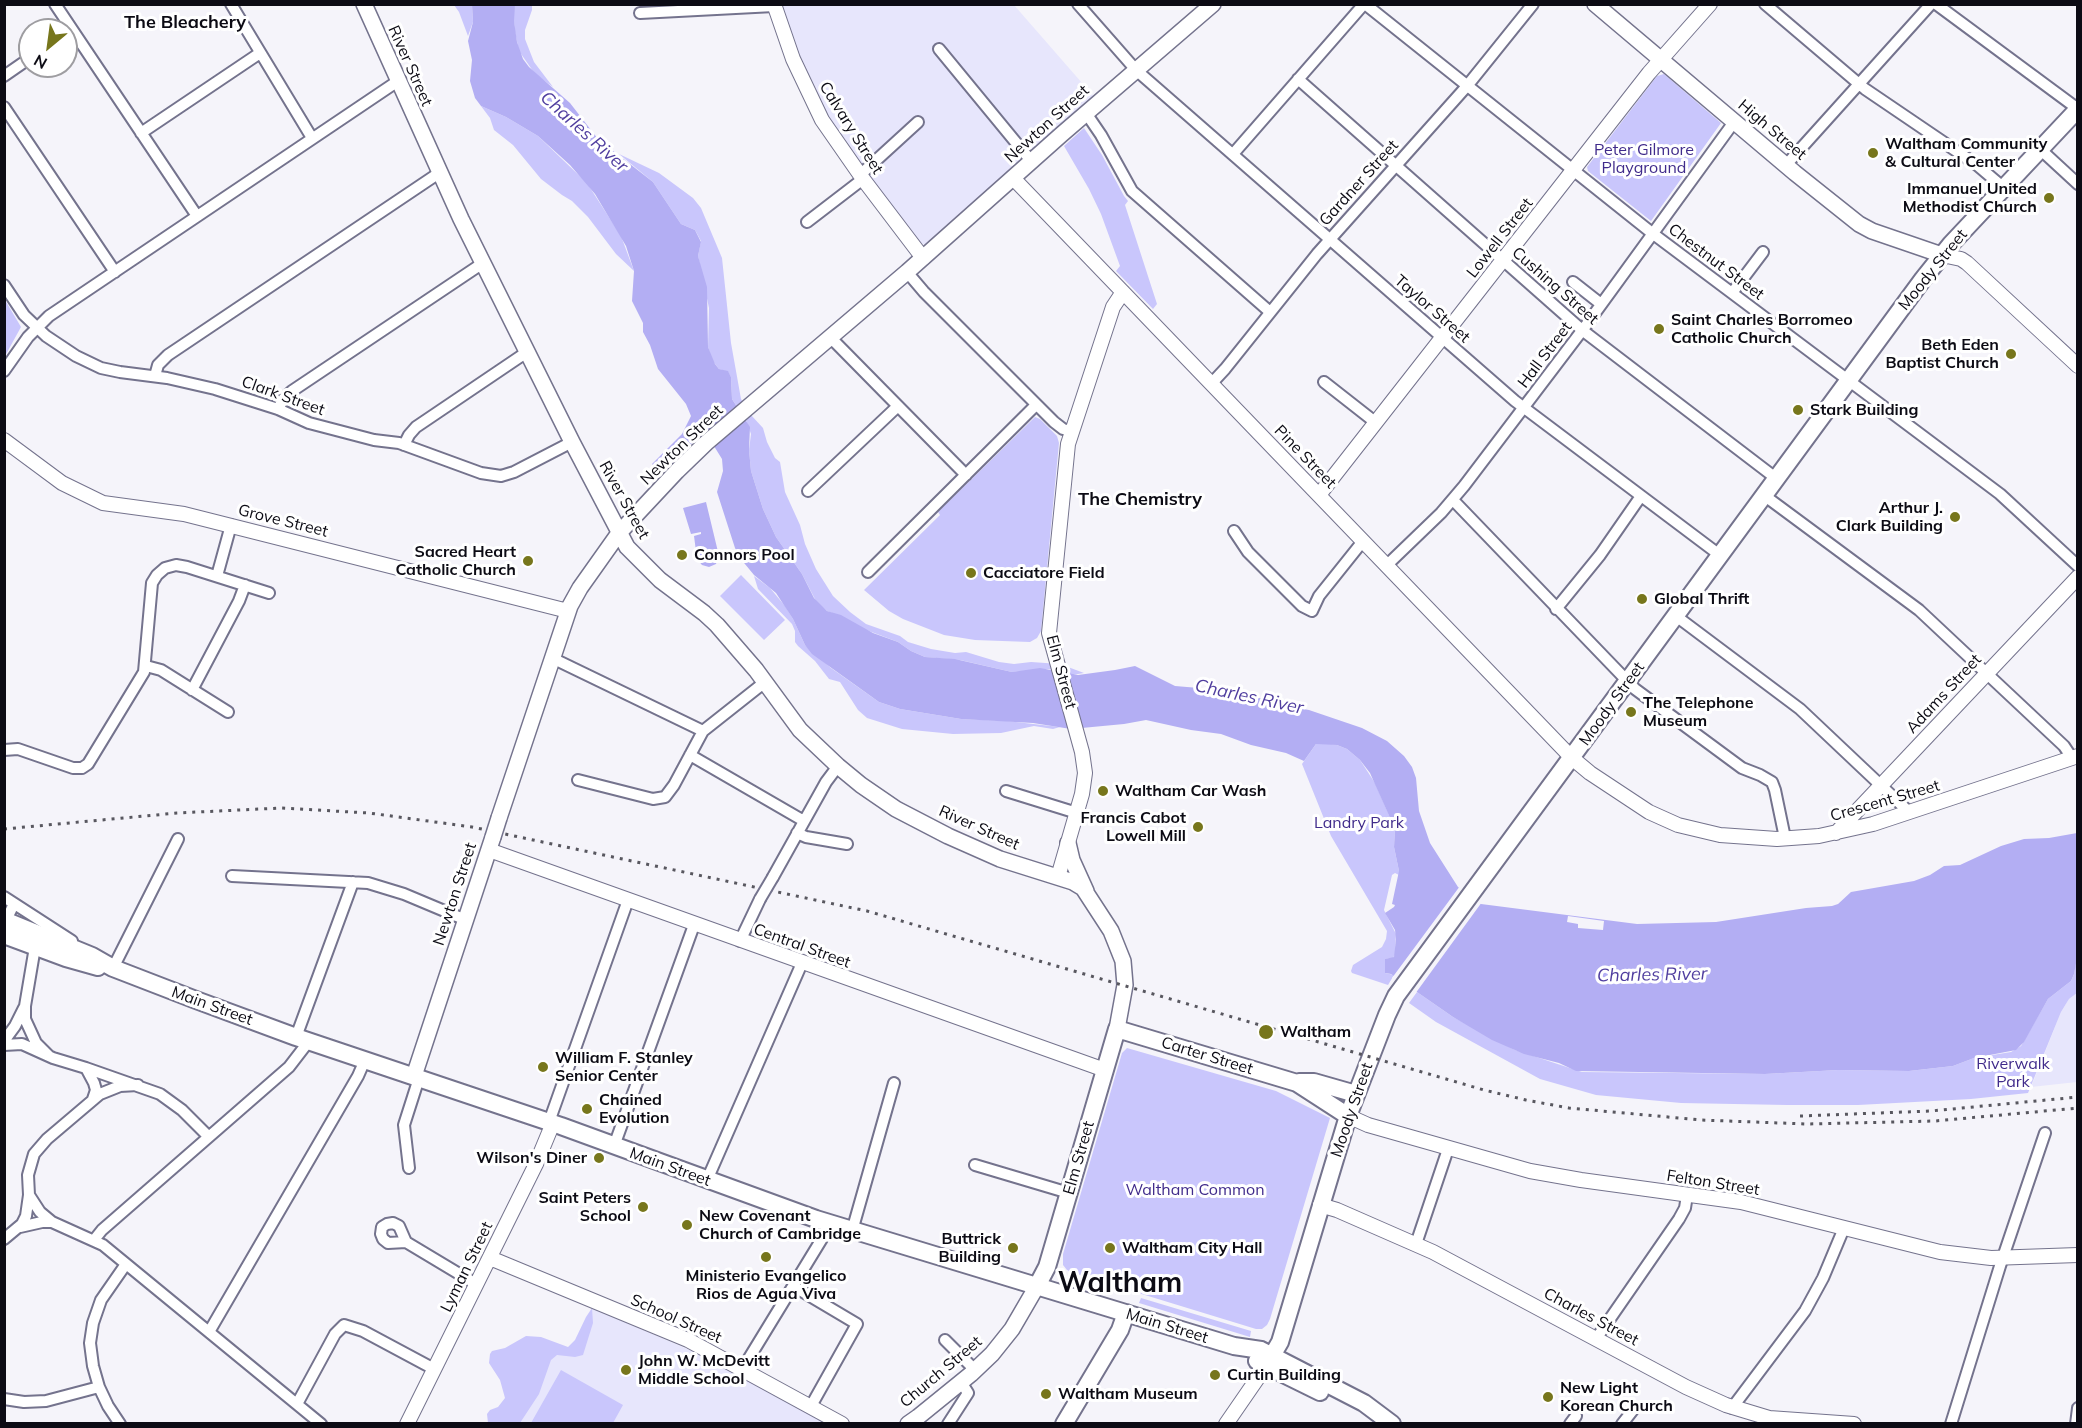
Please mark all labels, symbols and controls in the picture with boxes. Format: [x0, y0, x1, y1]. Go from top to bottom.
district label: The Bleachery [124, 12, 246, 34]
north arrow [18, 18, 78, 78]
street label: River Street [384, 23, 436, 109]
text: N [30, 50, 50, 74]
street label: Calvary Street [815, 78, 887, 178]
street label: Newton Street [1001, 81, 1093, 167]
water label: Charles River [536, 87, 632, 177]
street label: High Street [1734, 96, 1810, 164]
place label: Waltham Community & Cultural Center [1885, 134, 2047, 172]
street label: Gardner Street [1315, 136, 1403, 230]
park label: Peter Gilmore Playground [1594, 140, 1694, 178]
marker: Waltham Community & Cultural Center [1866, 146, 1880, 160]
place label: Immanuel United Methodist Church [1903, 179, 2037, 217]
marker: Immanuel United Methodist Church [2042, 191, 2056, 205]
street label: Lowell Street [1463, 194, 1537, 282]
street label: Chestnut Street [1664, 220, 1768, 304]
street label: Moody Street [1895, 226, 1971, 314]
street label: Cushing Street [1508, 243, 1602, 329]
street label: Taylor Street [1390, 271, 1474, 347]
place label: Saint Charles Borromeo Catholic Church [1671, 310, 1853, 348]
street label: Hall Street [1514, 318, 1576, 392]
marker: Saint Charles Borromeo Catholic Church [1652, 322, 1666, 336]
place label: Beth Eden Baptist Church [1886, 335, 1999, 373]
marker: Beth Eden Baptist Church [2004, 347, 2018, 361]
street label: Clark Street [239, 372, 327, 420]
place label: Stark Building [1810, 400, 1918, 420]
street label: Newton Street [637, 401, 727, 489]
marker: Stark Building [1791, 403, 1805, 417]
street label: Pine Street [1270, 421, 1340, 493]
street label: River Street [595, 458, 653, 542]
district label: The Chemistry [1078, 489, 1202, 511]
place label: Arthur J. Clark Building [1836, 498, 1943, 536]
street label: Grove Street [236, 501, 330, 541]
marker: Arthur J. Clark Building [1948, 510, 1962, 524]
place label: Sacred Heart Catholic Church [395, 542, 516, 580]
place label: Connors Pool [694, 545, 795, 565]
marker: Connors Pool [675, 548, 689, 562]
marker: Sacred Heart Catholic Church [521, 554, 535, 568]
place label: Cacciatore Field [983, 563, 1105, 583]
marker: Cacciatore Field [964, 566, 978, 580]
place label: Global Thrift [1654, 589, 1749, 609]
marker: Global Thrift [1635, 592, 1649, 606]
street label: Elm Street [1042, 633, 1080, 711]
street label: Adams Street [1902, 650, 1986, 738]
street label: Moody Street [1575, 659, 1649, 749]
water label: Charles River [1193, 675, 1305, 719]
place label: The Telephone Museum [1643, 693, 1754, 731]
marker: The Telephone Museum [1624, 705, 1638, 719]
street label: Crescent Street [1828, 776, 1942, 826]
place label: Waltham Car Wash [1115, 781, 1266, 801]
marker: Waltham Car Wash [1096, 784, 1110, 798]
street label: River Street [936, 802, 1022, 854]
place label: Francis Cabot Lowell Mill [1081, 808, 1186, 846]
park label: Landry Park [1314, 813, 1404, 833]
marker: Francis Cabot Lowell Mill [1191, 820, 1205, 834]
street label: Newton Street [429, 840, 481, 948]
street label: Central Street [751, 920, 853, 972]
water label: Charles River [1597, 963, 1707, 987]
street label: Main Street [169, 982, 255, 1030]
place label: Waltham [1280, 1022, 1351, 1042]
marker: Waltham [1257, 1023, 1275, 1041]
street label: Carter Street [1159, 1033, 1255, 1079]
place label: William F. Stanley Senior Center [555, 1048, 693, 1086]
park label: Riverwalk Park [1976, 1054, 2050, 1092]
marker: William F. Stanley Senior Center [536, 1060, 550, 1074]
street label: Moody Street [1327, 1060, 1377, 1160]
place label: Chained Evolution [599, 1090, 669, 1128]
marker: Chained Evolution [580, 1102, 594, 1116]
street label: Elm Street [1059, 1119, 1099, 1197]
street label: Main Street [627, 1143, 713, 1191]
place label: Wilson's Diner [476, 1148, 587, 1168]
marker: Wilson's Diner [592, 1151, 606, 1165]
street label: Felton Street [1665, 1166, 1761, 1200]
park label: Waltham Common [1125, 1180, 1265, 1200]
place label: Saint Peters School [539, 1188, 631, 1226]
marker: Saint Peters School [636, 1200, 650, 1214]
place label: New Covenant Church of Cambridge [699, 1206, 861, 1244]
marker: New Covenant Church of Cambridge [680, 1218, 694, 1232]
street label: Lyman Street [437, 1219, 497, 1315]
place label: Buttrick Building [938, 1229, 1001, 1267]
place label: Waltham City Hall [1122, 1238, 1263, 1258]
marker: Buttrick Building [1006, 1241, 1020, 1255]
marker: Waltham City Hall [1103, 1241, 1117, 1255]
marker: Ministerio Evangelico Rios de Agua Viva [759, 1250, 773, 1264]
place label: Ministerio Evangelico Rios de Agua Viva [686, 1266, 846, 1304]
district label: Waltham [1058, 1267, 1182, 1301]
street label: Charles Street [1540, 1284, 1642, 1350]
street label: School Street [627, 1290, 725, 1348]
street label: Main Street [1124, 1304, 1210, 1348]
street label: Church Street [896, 1332, 986, 1412]
place label: John W. McDevitt Middle School [638, 1351, 770, 1389]
marker: John W. McDevitt Middle School [619, 1363, 633, 1377]
place label: Curtin Building [1227, 1365, 1341, 1385]
marker: Curtin Building [1208, 1368, 1222, 1382]
place label: New Light Korean Church [1560, 1378, 1673, 1416]
place label: Waltham Museum [1058, 1384, 1198, 1404]
marker: Waltham Museum [1039, 1387, 1053, 1401]
marker: New Light Korean Church [1541, 1390, 1555, 1404]

